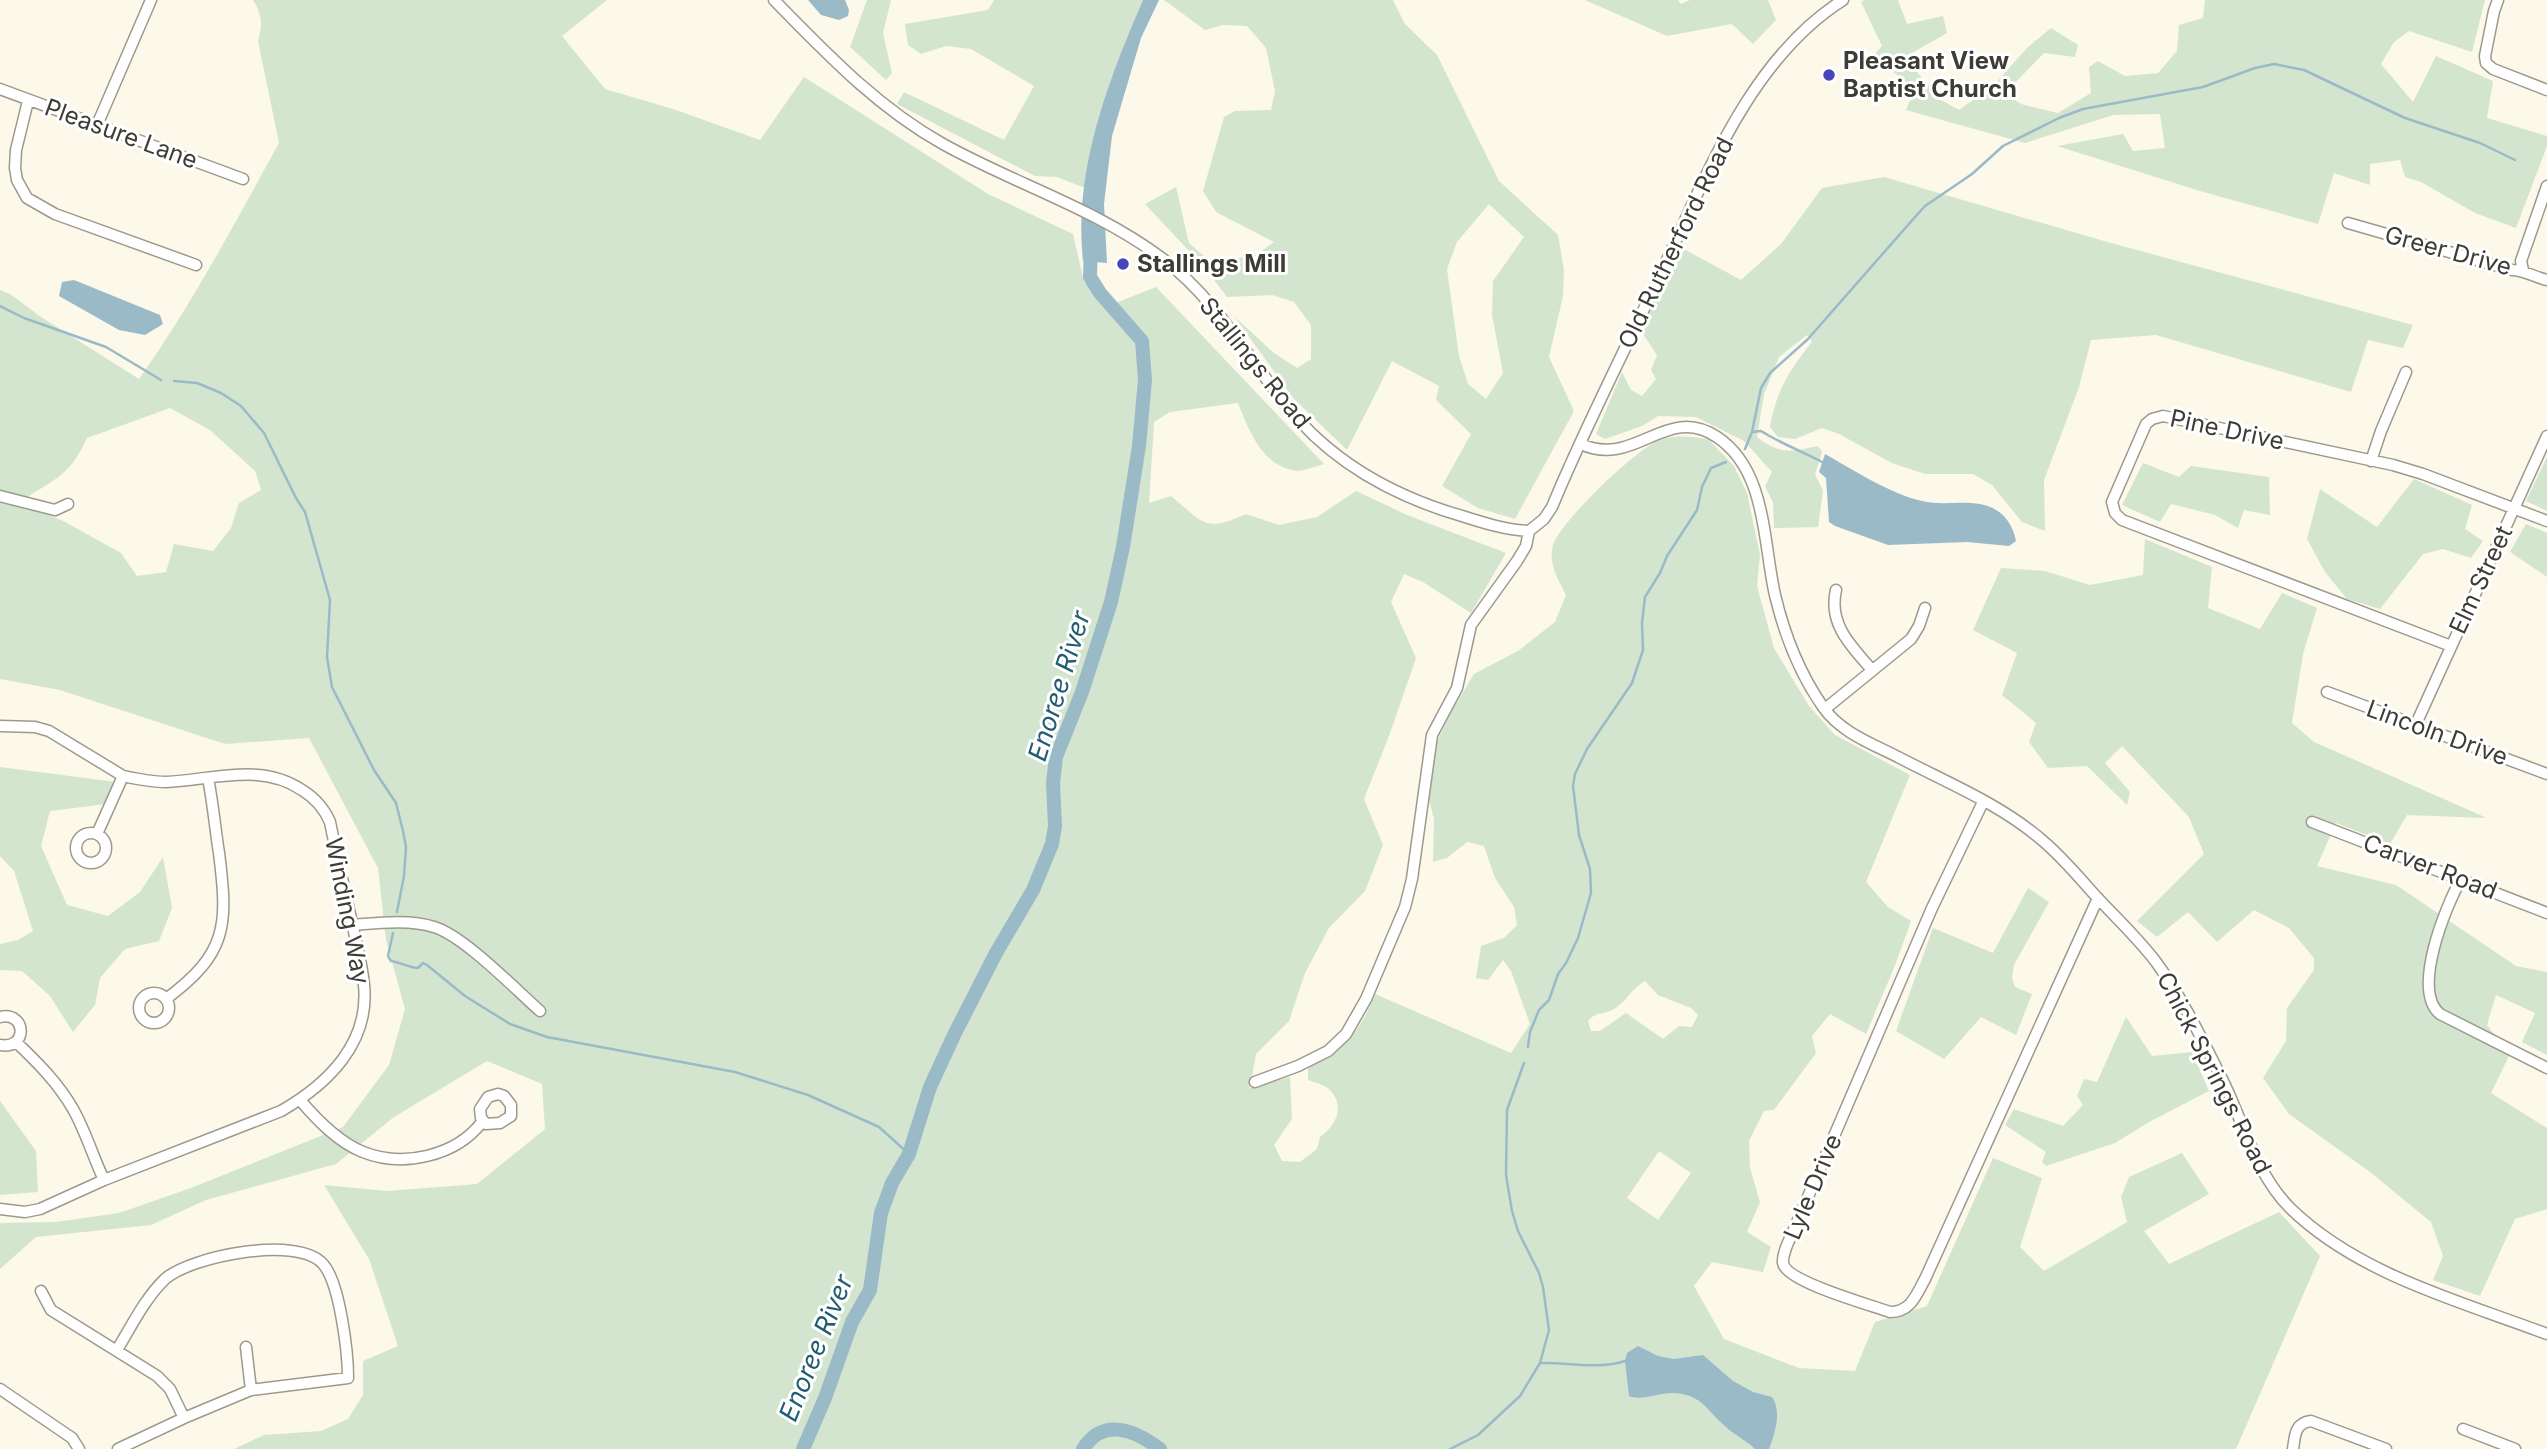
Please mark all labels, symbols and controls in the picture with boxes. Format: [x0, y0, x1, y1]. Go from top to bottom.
place label: Pleasant View Baptist Church [1843, 46, 2017, 103]
marker: Pleasant View Baptist Church [1821, 67, 1837, 83]
street label: Pleasure Lane [41, 92, 201, 175]
street label: Old Rutherford Road [1612, 133, 1739, 353]
street label: Greer Drive [2382, 220, 2515, 281]
place label: Stallings Mill [1137, 249, 1286, 278]
marker: Stallings Mill [1115, 256, 1131, 272]
street label: Stallings Road [1194, 291, 1317, 434]
street label: Pine Drive [2168, 403, 2287, 456]
street label: Elm Street [2443, 521, 2518, 638]
water label: Enoree River [1021, 606, 1096, 765]
street label: Lincoln Drive [2363, 694, 2512, 771]
street label: Carver Road [2359, 828, 2501, 905]
street label: Winding Way [319, 835, 376, 987]
street label: Chick Springs Road [2151, 967, 2278, 1179]
street label: Lyle Drive [1777, 1130, 1848, 1244]
water label: Enoree River [772, 1269, 859, 1426]

